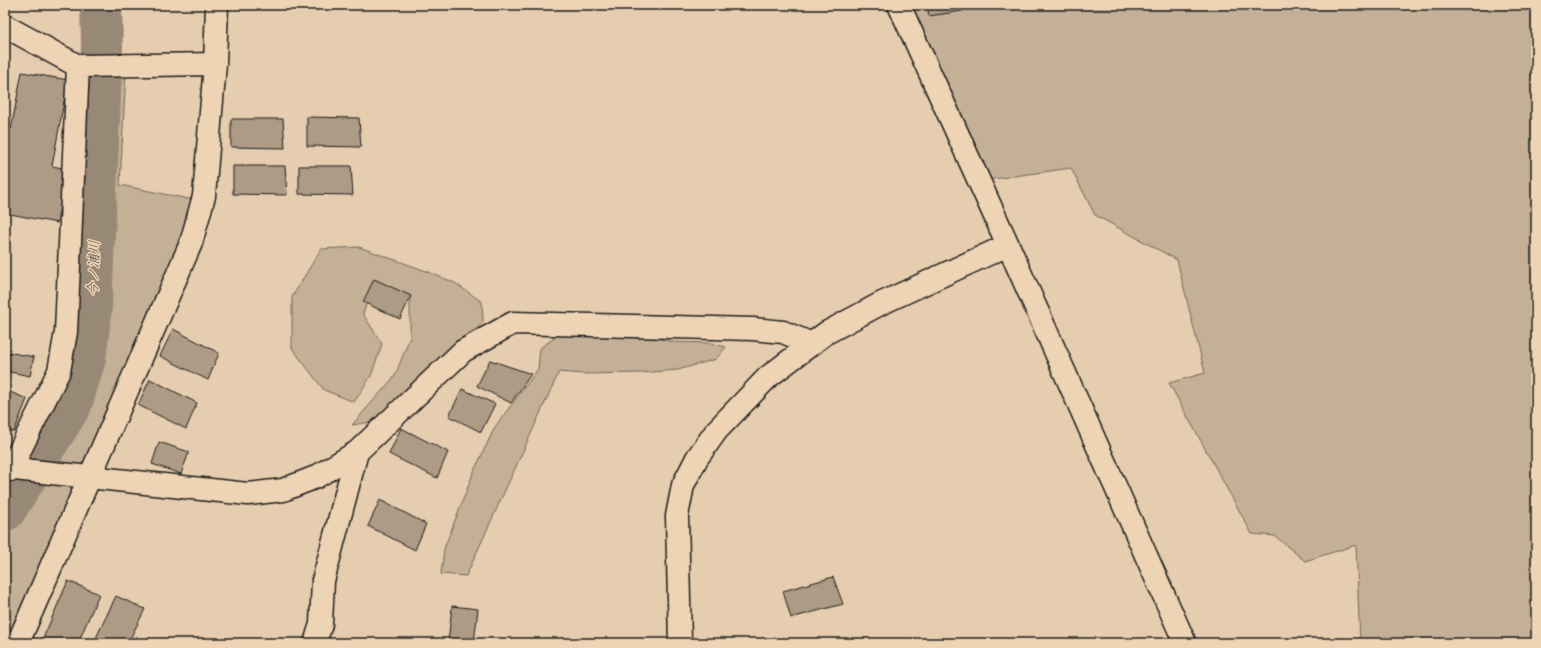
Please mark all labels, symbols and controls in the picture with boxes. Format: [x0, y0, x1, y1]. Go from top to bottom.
water label: 今ノ浦川 [84, 240, 103, 296]

